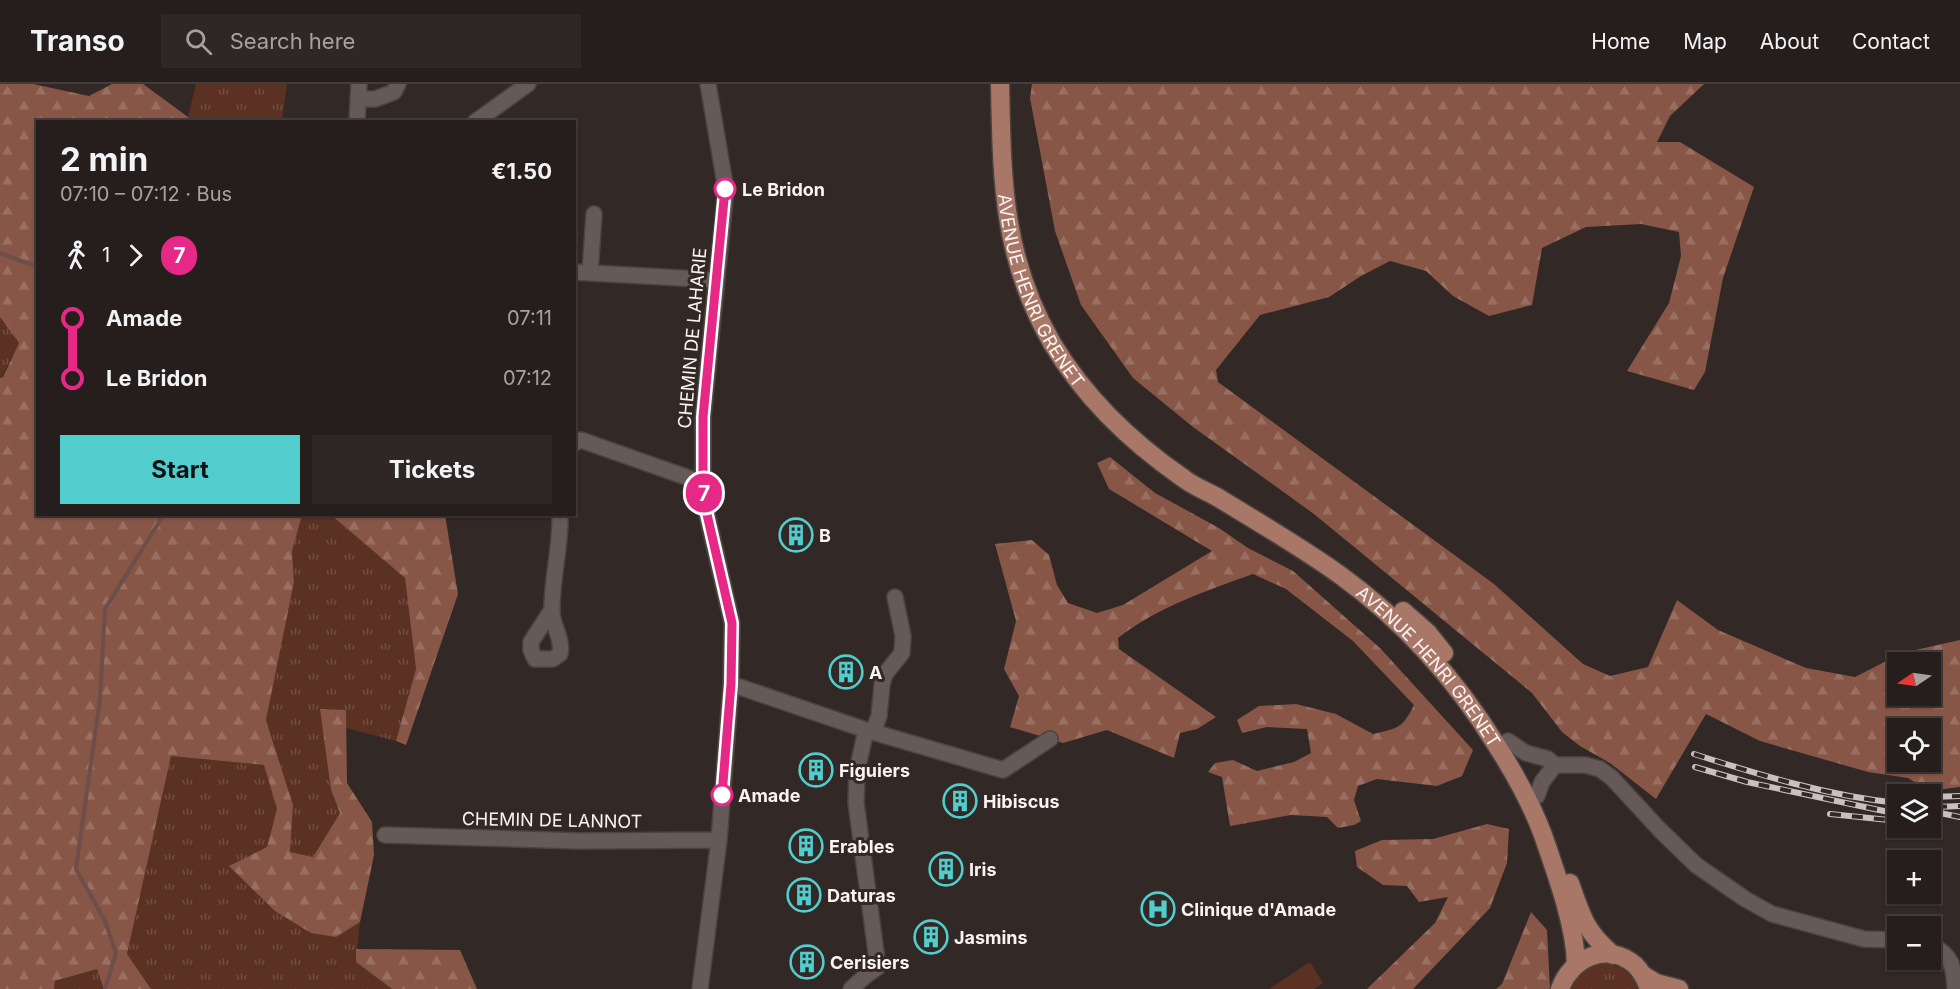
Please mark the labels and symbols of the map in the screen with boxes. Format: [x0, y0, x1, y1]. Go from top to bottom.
marker: Le Bridon [714, 178, 736, 200]
place label: Le Bridon [742, 179, 825, 200]
street label: AVENUE HENRI GRENET [995, 192, 1089, 391]
street label: CHEMIN DE LAHARIE [674, 247, 710, 429]
line badge: 7 [684, 474, 724, 512]
building icon: B [778, 517, 814, 553]
place label: B [819, 525, 831, 546]
street label: AVENUE HENRI GRENET [1353, 581, 1505, 750]
north arrow [1887, 652, 1941, 706]
building icon: A [828, 654, 864, 690]
place label: A [869, 662, 882, 683]
building icon: Figuiers [798, 752, 834, 788]
place label: Figuiers [839, 760, 910, 781]
building icon: Hibiscus [942, 783, 978, 819]
marker: Amade [711, 784, 733, 806]
place label: Amade [738, 785, 801, 806]
place label: Hibiscus [983, 791, 1060, 812]
street label: CHEMIN DE LANNOT [462, 808, 642, 832]
building icon: Erables [788, 828, 824, 864]
place label: Erables [829, 836, 895, 857]
building icon: Iris [928, 851, 964, 887]
place label: Iris [969, 859, 996, 880]
building icon: Daturas [786, 877, 822, 913]
place label: Daturas [827, 885, 896, 906]
hospital icon: Clinique d'Amade [1140, 891, 1176, 927]
place label: Clinique d'Amade [1181, 899, 1336, 920]
building icon: Jasmins [913, 919, 949, 955]
place label: Jasmins [954, 927, 1028, 948]
building icon: Cerisiers [789, 944, 825, 980]
place label: Cerisiers [830, 952, 909, 973]

